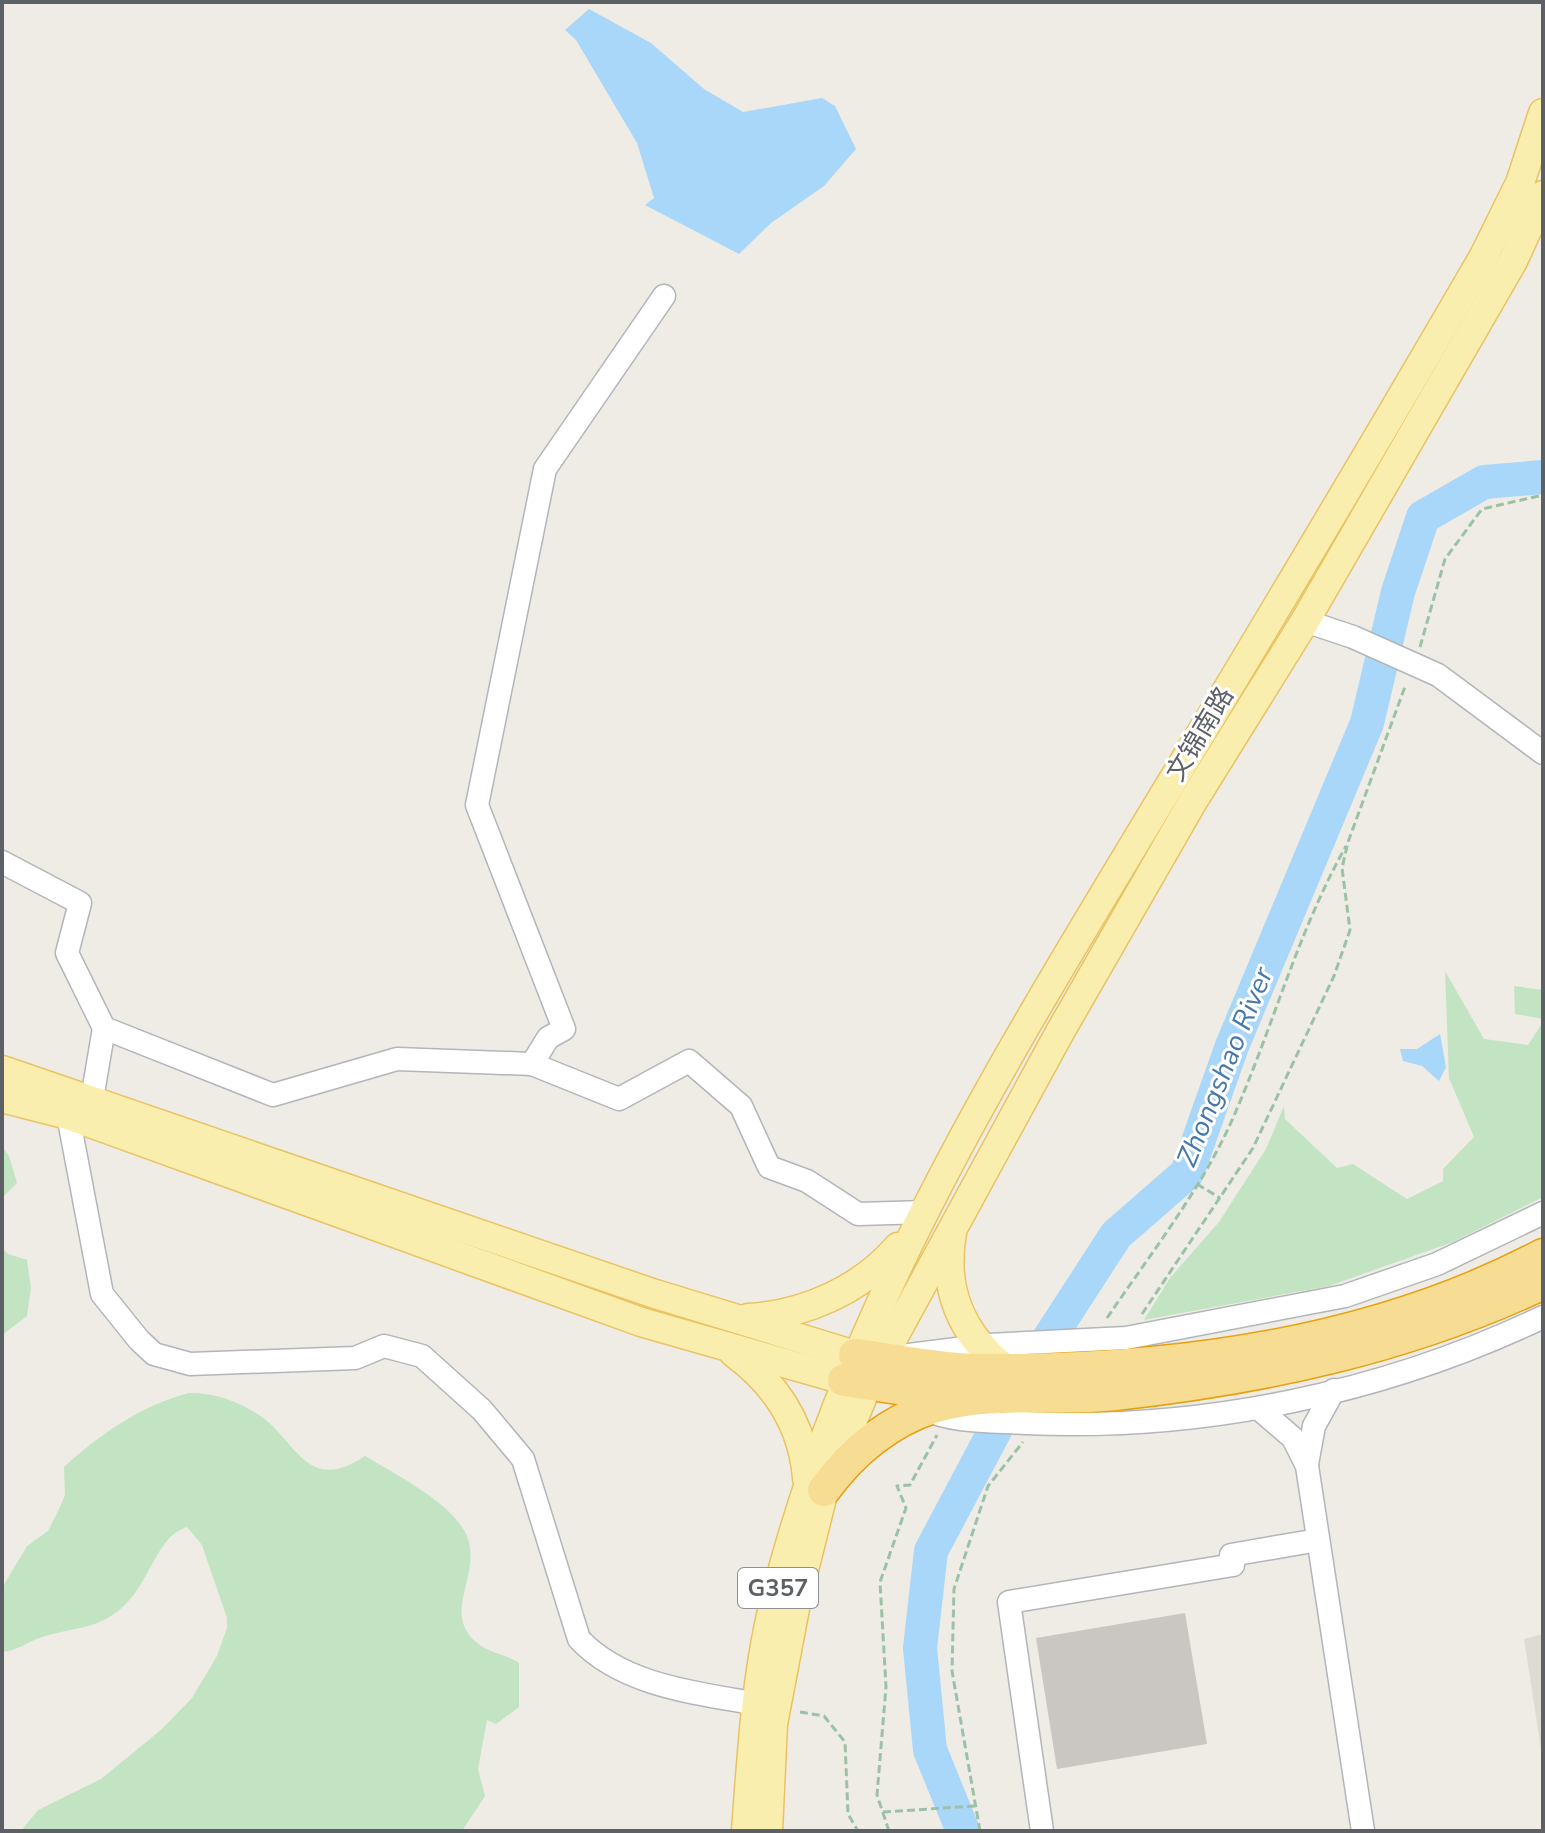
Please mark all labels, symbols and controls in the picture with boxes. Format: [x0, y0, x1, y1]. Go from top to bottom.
street label: 文锦南路 [1158, 680, 1242, 788]
water label: Zhongshao River [1168, 961, 1283, 1172]
road number: G357 [738, 1568, 818, 1608]

